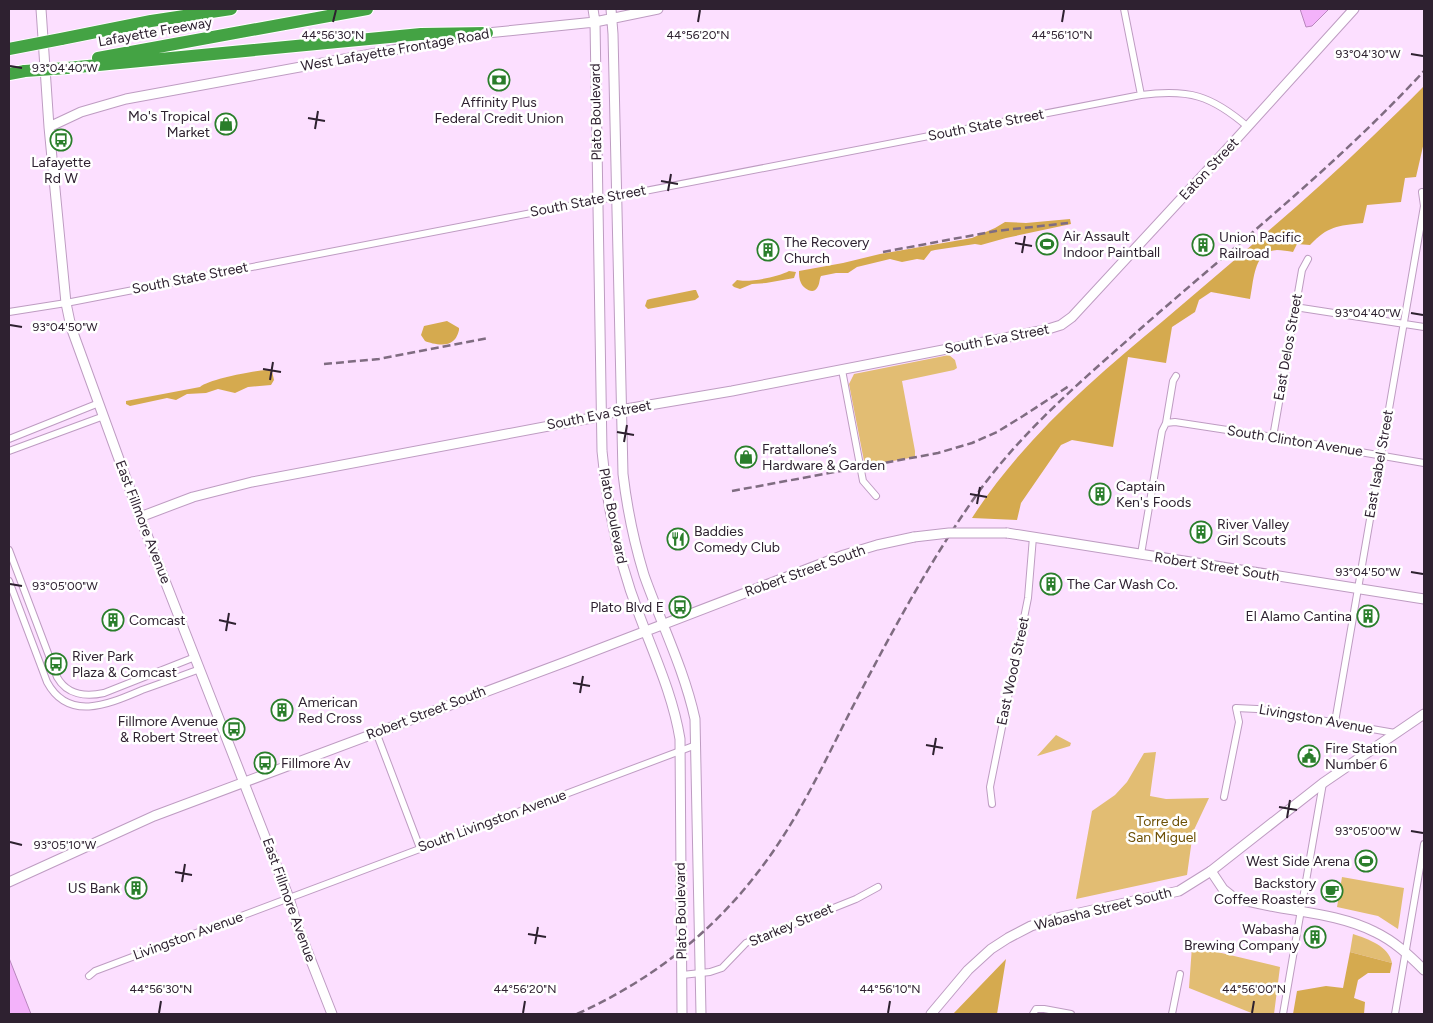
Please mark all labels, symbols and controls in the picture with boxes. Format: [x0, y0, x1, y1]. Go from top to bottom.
street label: Lafayette Freeway [97, 13, 214, 50]
street label: West Lafayette Frontage Road [300, 25, 490, 75]
text: 44°56'30"N [302, 28, 364, 42]
text: 44°56'20"N [667, 28, 729, 42]
text: 44°56'10"N [1031, 28, 1093, 42]
text: 93°04'30"W [1336, 47, 1401, 61]
text: 93°04'40"W [32, 61, 98, 75]
street label: Plato Boulevard [587, 63, 605, 161]
bank icon: Affinity Plus Federal Credit Union [487, 68, 511, 92]
place label: Affinity Plus Federal Credit Union [435, 94, 564, 127]
street label: South State Street [927, 105, 1045, 145]
place label: Mo's Tropical Market [128, 108, 210, 141]
shop icon: Mo's Tropical Market [214, 112, 238, 136]
bus stop icon: Lafayette Rd W [49, 128, 73, 152]
street label: Eaton Street [1176, 134, 1242, 204]
place label: Lafayette Rd W [31, 154, 91, 187]
street label: South State Street [529, 181, 647, 221]
place label: Air Assault Indoor Paintball [1063, 228, 1160, 261]
place label: Union Pacific Railroad [1219, 229, 1302, 262]
sports icon: Air Assault Indoor Paintball [1035, 232, 1059, 256]
building icon: Union Pacific Railroad [1191, 233, 1215, 257]
place label: The Recovery Church [784, 234, 870, 267]
building icon: The Recovery Church [756, 238, 780, 262]
street label: South State Street [131, 258, 249, 298]
street label: East Delos Street [1270, 292, 1306, 402]
text: 93°04'40"W [1335, 306, 1401, 320]
text: 93°04'50"W [32, 320, 98, 334]
street label: South Eva Street [943, 321, 1051, 357]
street label: South Eva Street [545, 397, 653, 433]
street label: East Isabel Street [1361, 408, 1397, 520]
street label: South Clinton Avenue [1226, 422, 1364, 460]
place label: Frattallone’s Hardware & Garden [762, 441, 885, 474]
shop icon: Frattallone’s Hardware & Garden [734, 445, 758, 469]
street label: East Fillmore Avenue [112, 458, 175, 586]
street label: Plato Boulevard [595, 467, 631, 565]
place label: Captain Ken's Foods [1116, 478, 1191, 511]
building icon: Captain Ken's Foods [1088, 482, 1112, 506]
place label: River Valley Girl Scouts [1217, 516, 1290, 549]
building icon: River Valley Girl Scouts [1189, 520, 1213, 544]
place label: Baddies Comedy Club [694, 523, 780, 556]
restaurant icon: Baddies Comedy Club [666, 527, 690, 551]
street label: Robert Street South [743, 541, 868, 601]
street label: Robert Street South [1153, 549, 1281, 585]
text: 93°04'50"W [1335, 565, 1401, 579]
building icon: The Car Wash Co. [1039, 572, 1063, 596]
place label: The Car Wash Co. [1067, 576, 1178, 593]
text: 93°05'00"W [32, 579, 98, 593]
bus stop icon: Plato Blvd E [668, 595, 692, 619]
place label: Plato Blvd E [590, 599, 664, 616]
building icon: El Alamo Cantina [1356, 604, 1380, 628]
building icon: Comcast [101, 608, 125, 632]
place label: El Alamo Cantina [1245, 608, 1352, 625]
place label: Comcast [129, 612, 186, 629]
street label: East Wood Street [993, 615, 1033, 727]
place label: River Park Plaza & Comcast [72, 648, 177, 681]
bus stop icon: River Park Plaza & Comcast [44, 652, 68, 676]
street label: Robert Street South [364, 682, 488, 744]
place label: American Red Cross [298, 694, 362, 727]
building icon: American Red Cross [270, 698, 294, 722]
street label: Livingston Avenue [1258, 701, 1375, 737]
place label: Fillmore Avenue & Robert Street [118, 713, 218, 746]
bus stop icon: Fillmore Avenue & Robert Street [222, 717, 246, 741]
place label: Fire Station Number 6 [1325, 740, 1397, 773]
public building icon: Fire Station Number 6 [1297, 744, 1321, 768]
bus stop icon: Fillmore Av [253, 751, 277, 775]
place label: Fillmore Av [281, 755, 351, 772]
street label: South Livingston Avenue [415, 786, 569, 856]
park label: Torre de San Miguel [1128, 813, 1196, 846]
text: 93°05'00"W [1335, 824, 1401, 838]
street label: East Fillmore Avenue [259, 836, 319, 965]
text: 93°05'10"W [34, 838, 97, 852]
sports icon: West Side Arena [1354, 849, 1378, 873]
place label: West Side Arena [1246, 853, 1350, 870]
street label: Plato Boulevard [672, 862, 690, 960]
place label: Backstory Coffee Roasters [1214, 875, 1317, 908]
building icon: US Bank [124, 876, 148, 900]
cafe icon: Backstory Coffee Roasters [1320, 879, 1344, 903]
place label: US Bank [68, 880, 120, 897]
street label: Wabasha Street South [1033, 884, 1173, 934]
street label: Starkey Street [746, 900, 836, 950]
street label: Livingston Avenue [131, 908, 246, 964]
place label: Wabasha Brewing Company [1184, 921, 1300, 954]
building icon: Wabasha Brewing Company [1303, 925, 1327, 949]
text: 44°56'30"N [130, 982, 192, 996]
text: 44°56'20"N [494, 982, 556, 996]
text: 44°56'10"N [859, 982, 921, 996]
text: 44°56'00"N [1222, 982, 1286, 996]

